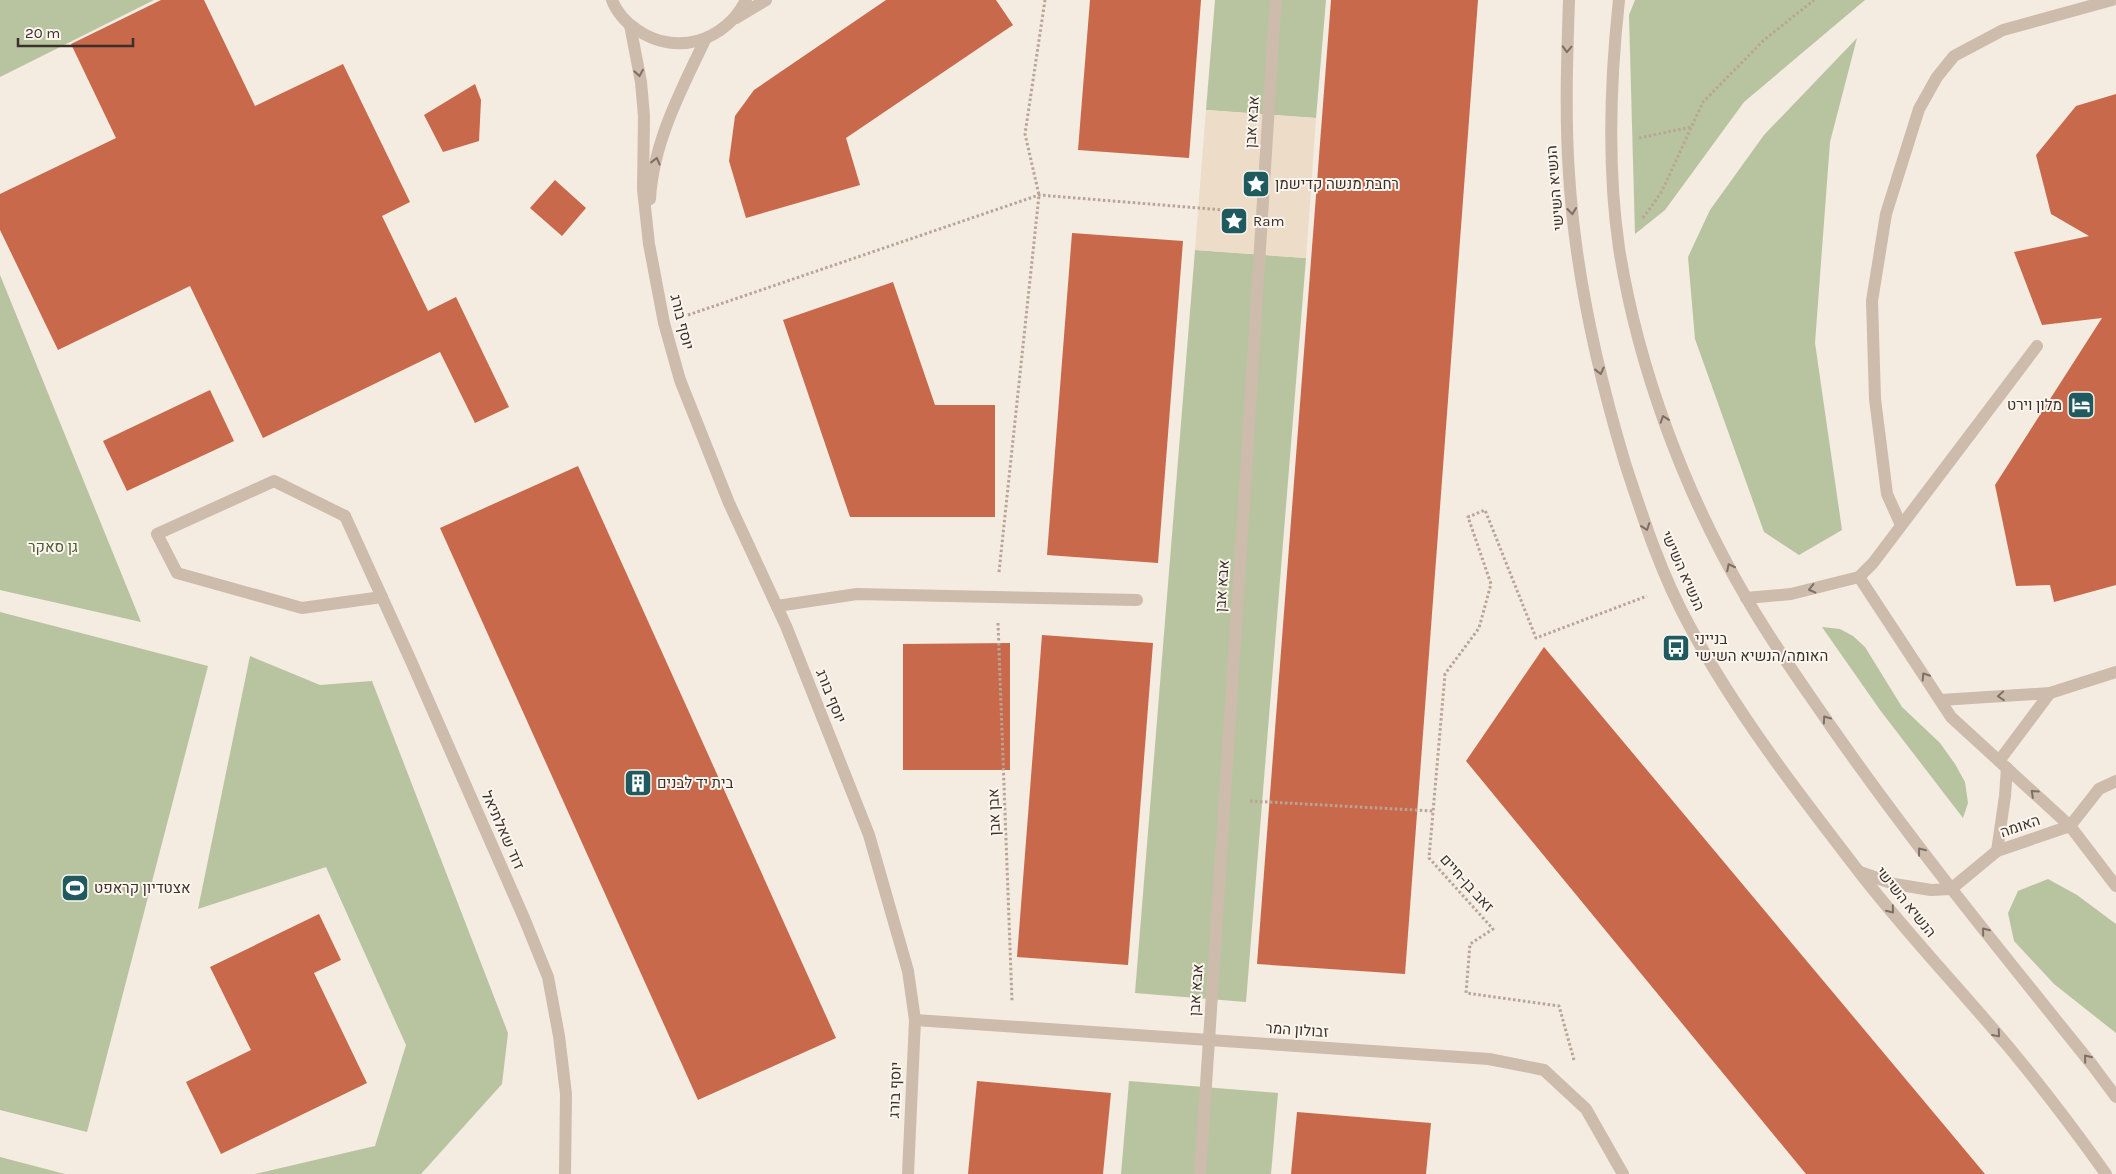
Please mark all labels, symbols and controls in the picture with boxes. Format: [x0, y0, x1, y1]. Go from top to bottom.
scale bar [18, 15, 132, 47]
text: 20 m [25, 24, 60, 42]
one-way arrow [1562, 45, 1572, 53]
one-way arrow [634, 69, 644, 77]
street label: אבא אבן [1241, 95, 1263, 149]
street label: הנשיא השישי [1542, 145, 1568, 231]
one-way arrow [650, 157, 661, 166]
place icon: רחבת מנשה קדישמן [1241, 169, 1271, 199]
place label: רחבת מנשה קדישמן [1275, 175, 1399, 193]
place icon: Ram [1219, 206, 1249, 236]
one-way arrow [1566, 207, 1577, 215]
place label: Ram [1253, 212, 1284, 230]
street label: יוסף בורג [666, 292, 698, 352]
one-way arrow [1594, 366, 1605, 375]
hotel icon: מלון וירט [2066, 390, 2096, 420]
place label: מלון וירט [2007, 396, 2062, 414]
one-way arrow [1660, 415, 1670, 423]
one-way arrow [1640, 522, 1650, 530]
street label: הנשיא השישי [1657, 528, 1709, 614]
park label: גן סאקר [28, 538, 78, 556]
street label: אבא אבן [1211, 559, 1233, 613]
one-way arrow [1726, 563, 1736, 572]
one-way arrow [1808, 583, 1817, 594]
place label: בנייני האומה/הנשיא השישי [1695, 630, 1828, 665]
bus stop icon: בנייני האומה/הנשיא השישי [1661, 633, 1691, 663]
street label: יוסף בורג [812, 666, 850, 726]
one-way arrow [1922, 672, 1931, 681]
one-way arrow [1997, 691, 2005, 702]
one-way arrow [1823, 715, 1832, 725]
building icon: בית יד לבנים [623, 768, 653, 798]
place label: בית יד לבנים [657, 774, 733, 792]
street label: דוד שאלתיאל [478, 788, 528, 872]
street label: אבן אבן [984, 788, 1004, 836]
one-way arrow [2031, 790, 2040, 799]
street label: האומה [1998, 811, 2042, 841]
one-way arrow [1918, 847, 1927, 857]
street label: זאב בן-חיים [1436, 850, 1498, 916]
street label: הנשיא השישי [1872, 863, 1940, 941]
sports icon: אצטדיון קראפט [60, 873, 90, 903]
place label: אצטדיון קראפט [94, 879, 191, 897]
one-way arrow [1885, 905, 1894, 914]
one-way arrow [1982, 928, 1991, 937]
street label: אבא אבן [1185, 963, 1207, 1017]
street label: זבולון המר [1265, 1019, 1329, 1041]
one-way arrow [1991, 1028, 2000, 1037]
one-way arrow [2085, 1055, 2093, 1064]
street label: יוסף בורג [885, 1061, 905, 1119]

